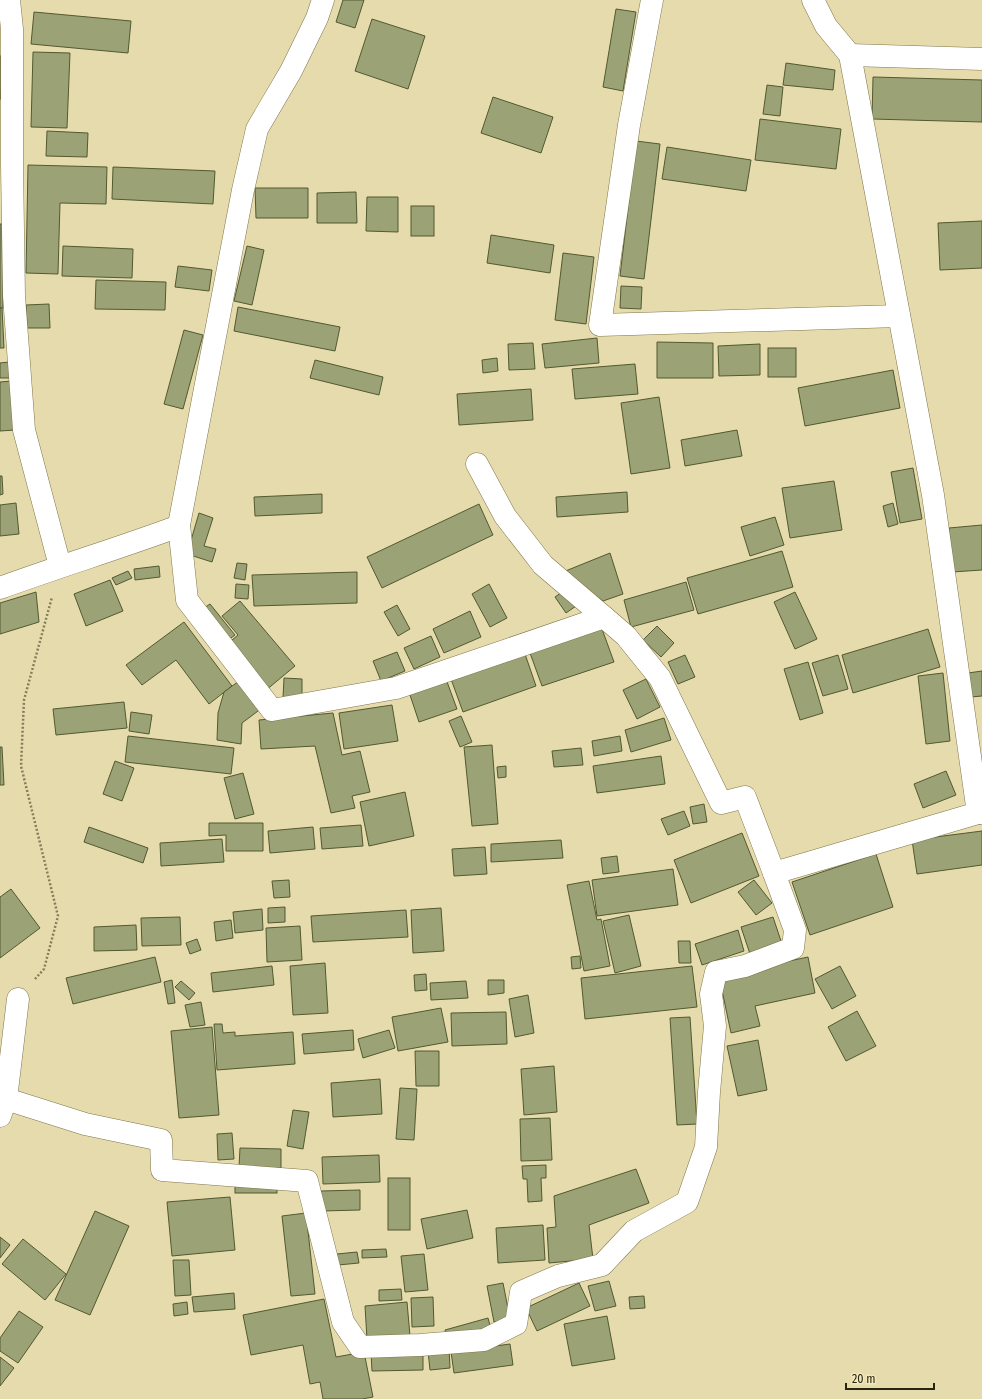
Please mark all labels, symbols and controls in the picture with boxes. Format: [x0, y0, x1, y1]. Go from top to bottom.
scale bar [846, 1365, 934, 1391]
text: 20 m [852, 1372, 876, 1386]

